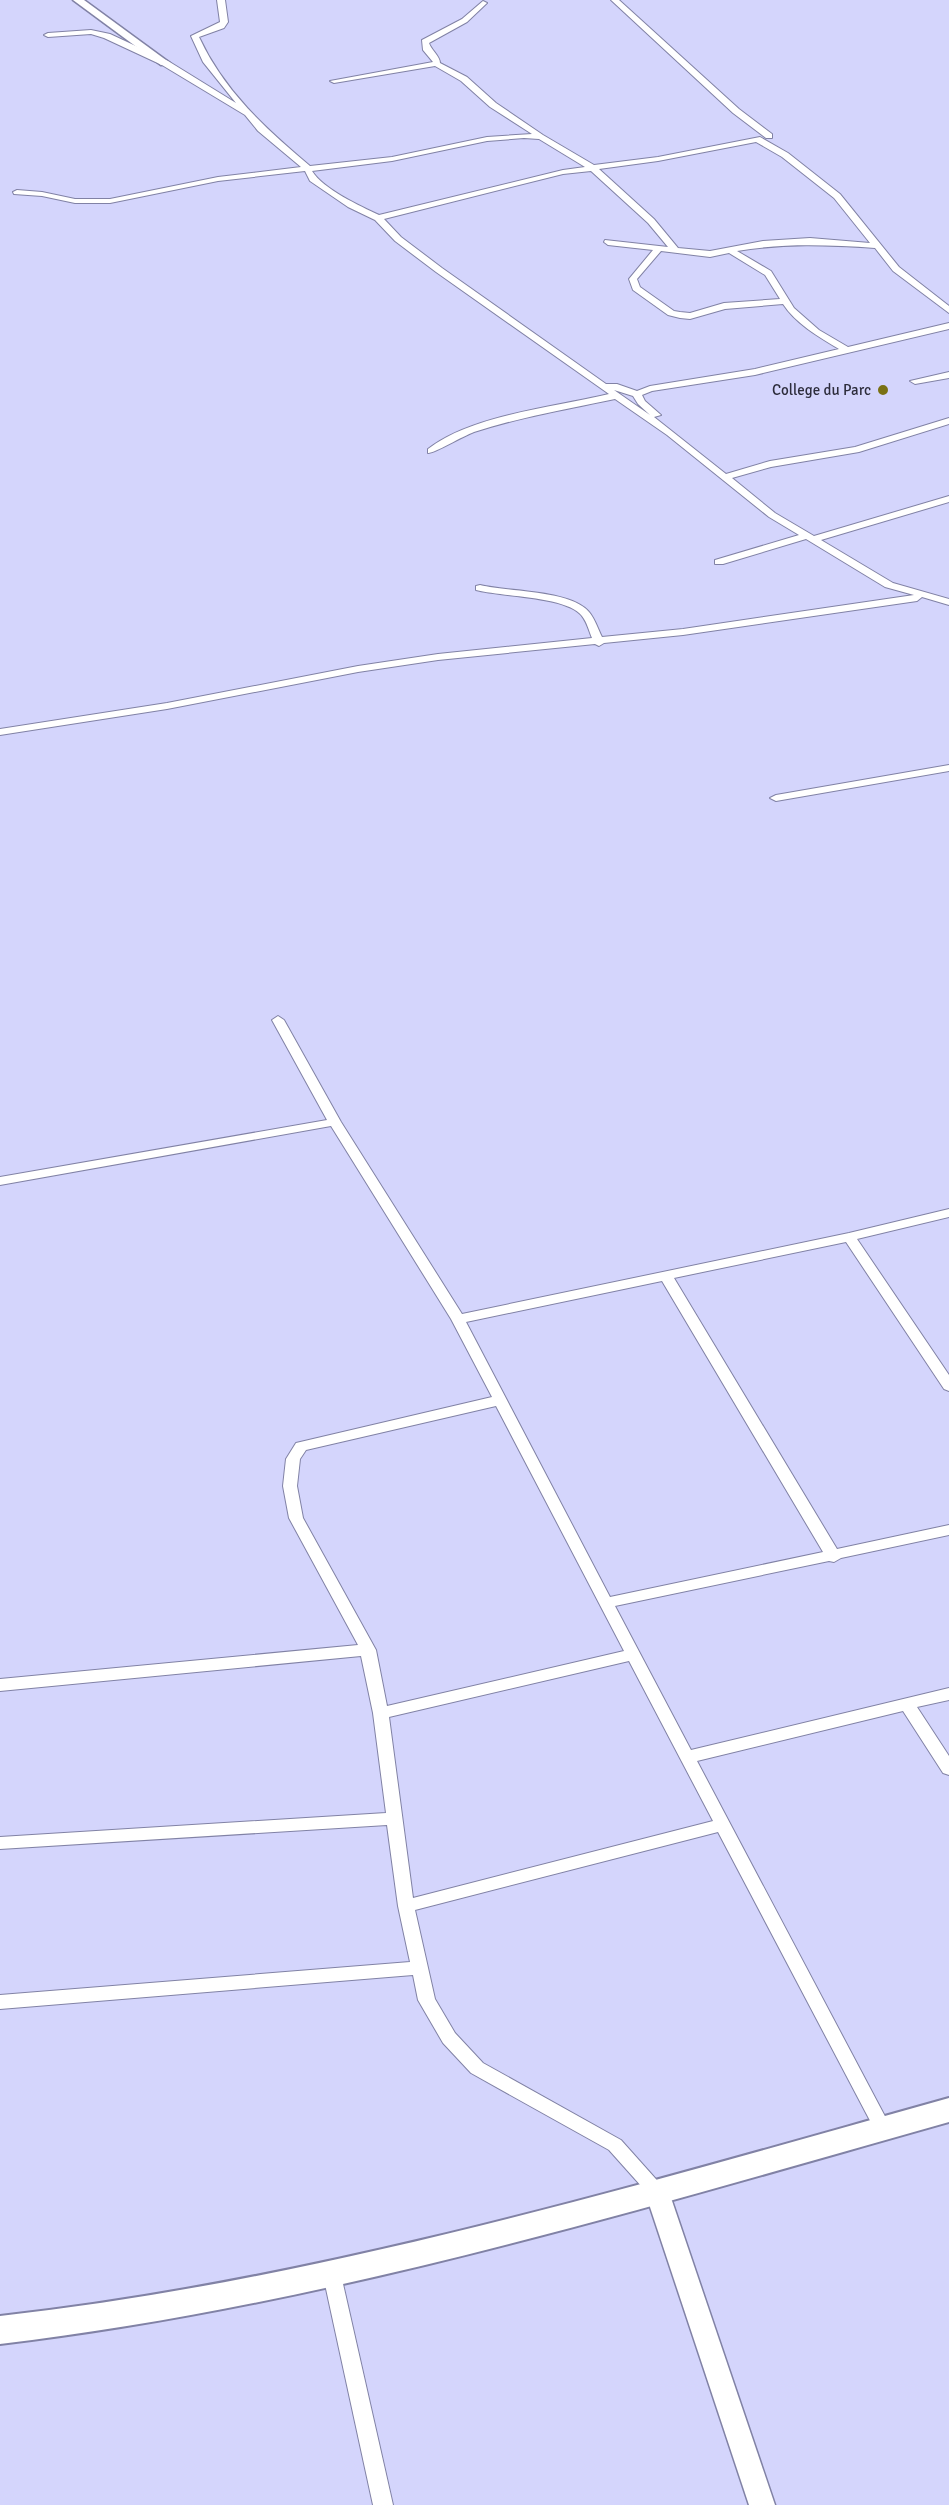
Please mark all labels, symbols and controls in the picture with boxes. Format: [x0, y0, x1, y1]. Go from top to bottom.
place label: College du Parc [772, 381, 871, 399]
marker: College du Parc [876, 383, 890, 397]

